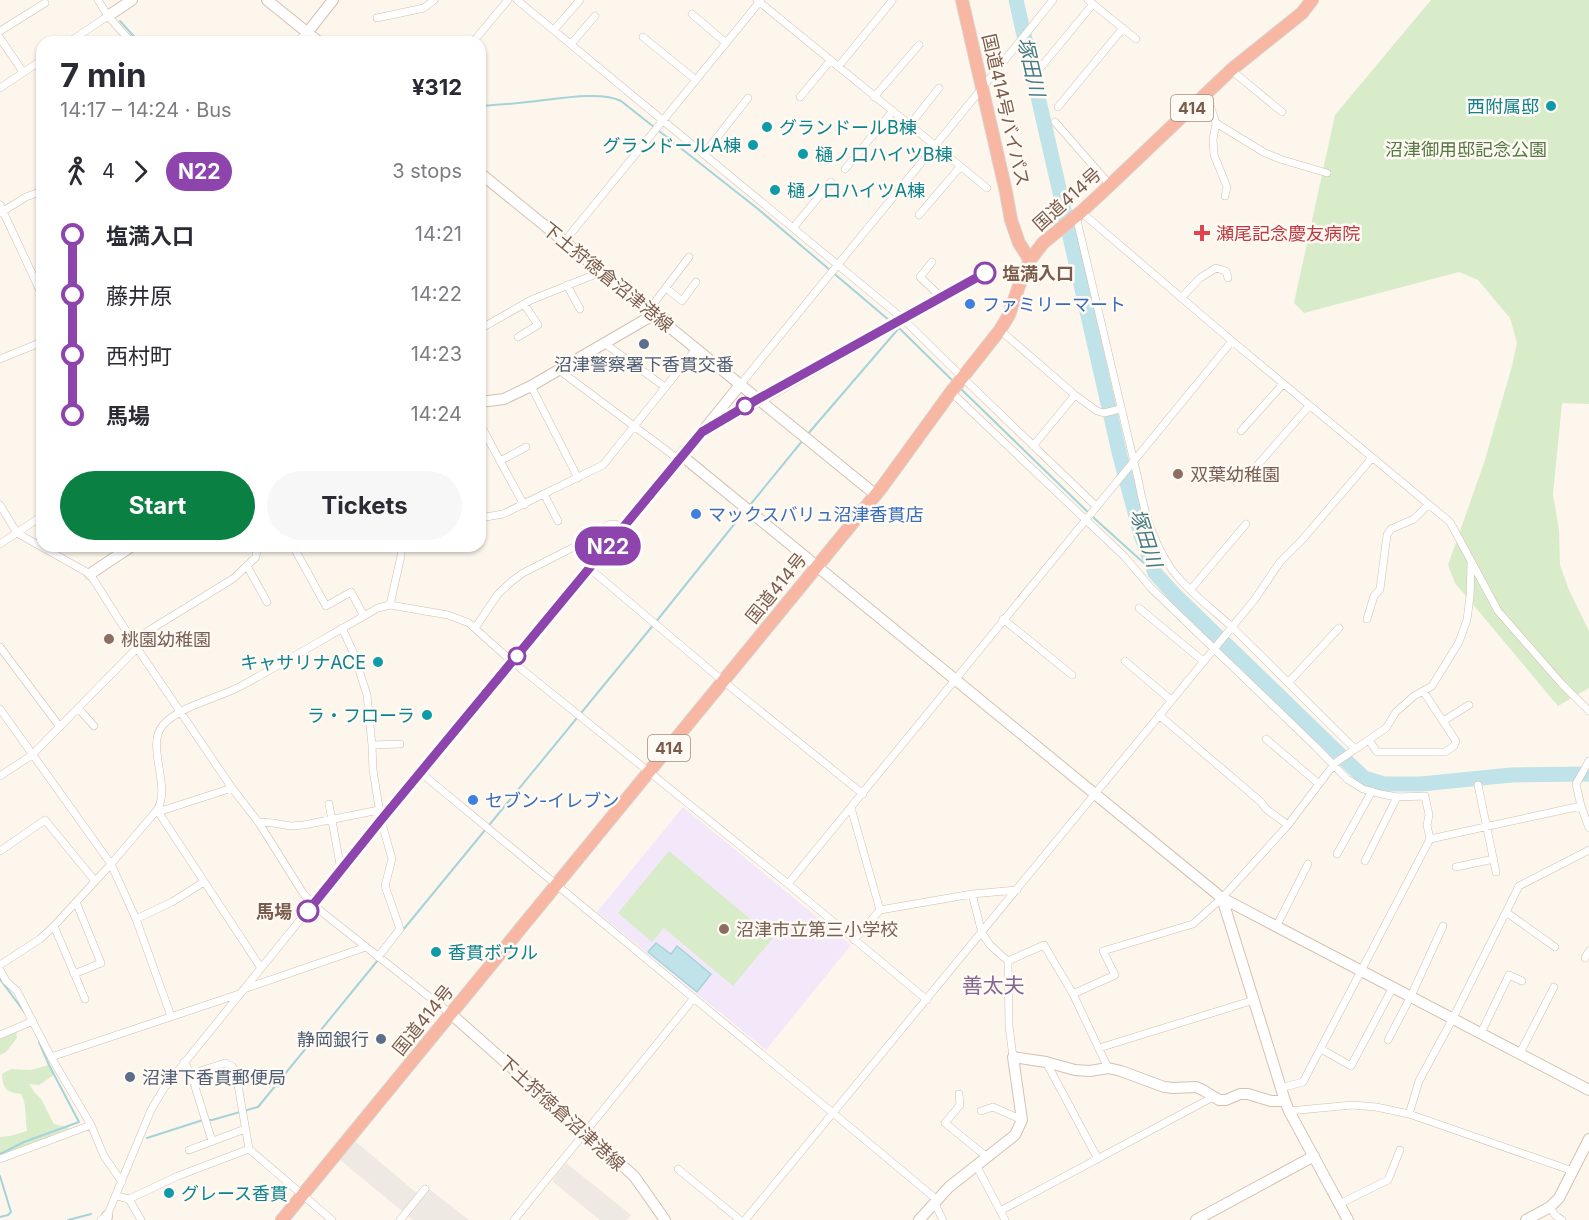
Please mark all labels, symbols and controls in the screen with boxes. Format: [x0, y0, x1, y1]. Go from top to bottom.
street label: 国道414号バイパス [978, 32, 1034, 188]
water label: 塚田川 [1013, 35, 1050, 101]
text: 7 min [60, 55, 147, 95]
text: ¥312 [412, 74, 462, 100]
road number: 414 [1171, 95, 1213, 121]
place label: 西附属邸 [1467, 96, 1539, 117]
text: 14:17 – 14:24 · Bus [60, 98, 232, 122]
marker: 西附属邸 [1544, 99, 1558, 113]
place label: グランドールB棟 [779, 117, 917, 138]
marker: グランドールB棟 [760, 120, 774, 134]
place label: グランドールA棟 [603, 135, 741, 156]
marker: グランドールA棟 [746, 138, 760, 152]
park label: 沼津御用邸記念公園 [1385, 139, 1547, 160]
place label: 樋ノ口ハイツB棟 [815, 144, 952, 165]
marker: 樋ノ口ハイツB棟 [796, 147, 810, 161]
icon: walk [60, 155, 93, 188]
icon: forward [124, 155, 157, 188]
text: 4 [102, 159, 115, 183]
text: N22 [178, 159, 220, 184]
text: 3 stops [392, 159, 462, 183]
street label: 国道414号 [1029, 163, 1105, 235]
place label: 樋ノ口ハイツA棟 [787, 180, 925, 201]
marker: 樋ノ口ハイツA棟 [768, 183, 782, 197]
street label: 下土狩徳倉沼津港線 [538, 218, 678, 336]
text: 14:21 [415, 222, 462, 246]
text: 塩満入口 [106, 223, 194, 249]
place label: 瀬尾記念慶友病院 [1216, 223, 1360, 244]
marker: 瀬尾記念慶友病院 [1193, 224, 1211, 242]
marker: 塩満入口 [974, 262, 996, 284]
place label: 塩満入口 [1002, 263, 1074, 284]
text: 14:22 [411, 282, 462, 306]
text: 藤井原 [106, 283, 172, 309]
place label: ファミリーマート [982, 294, 1126, 315]
marker: ファミリーマート [963, 297, 977, 311]
marker: 沼津警察署下香貫交番 [637, 337, 651, 351]
text: 14:23 [411, 342, 462, 366]
text: 西村町 [106, 343, 172, 369]
place label: 沼津警察署下香貫交番 [554, 354, 734, 375]
unlabelled marker [736, 397, 754, 415]
text: 14:24 [410, 402, 462, 426]
text: 馬場 [106, 403, 150, 429]
place label: 双葉幼稚園 [1190, 464, 1280, 485]
marker: 双葉幼稚園 [1171, 467, 1185, 481]
button: Start [60, 471, 255, 540]
button: Tickets [267, 471, 462, 540]
place label: マックスバリュ沼津香貫店 [708, 504, 923, 525]
water label: 塚田川 [1125, 506, 1167, 572]
marker: マックスバリュ沼津香貫店 [689, 507, 703, 521]
line badge: N22 [574, 526, 642, 566]
text: N22 [587, 534, 629, 559]
street label: 国道414号 [741, 549, 811, 627]
place label: 桃園幼稚園 [121, 629, 211, 650]
marker: 桃園幼稚園 [102, 632, 116, 646]
unlabelled marker [508, 647, 526, 665]
place label: キャサリナACE [240, 652, 366, 673]
marker: キャサリナACE [371, 655, 385, 669]
place label: ラ・フローラ [307, 705, 415, 726]
marker: ラ・フローラ [420, 708, 434, 722]
road number: 414 [648, 735, 690, 761]
place label: セブン-イレブン [485, 790, 619, 811]
marker: セブン-イレブン [466, 793, 480, 807]
marker: 馬場 [297, 900, 319, 922]
place label: 馬場 [256, 901, 292, 922]
place label: 沼津市立第三小学校 [736, 919, 898, 940]
marker: 沼津市立第三小学校 [717, 922, 731, 936]
place label: 香貫ボウル [448, 942, 538, 963]
marker: 香貫ボウル [429, 945, 443, 959]
district label: 善太夫 [962, 973, 1025, 998]
street label: 国道414号 [388, 981, 458, 1059]
place label: 静岡銀行 [297, 1029, 369, 1050]
marker: 静岡銀行 [374, 1032, 388, 1046]
street label: 下土狩徳倉沼津港線 [495, 1051, 629, 1175]
place label: 沼津下香貫郵便局 [142, 1067, 286, 1088]
marker: 沼津下香貫郵便局 [123, 1070, 137, 1084]
place label: グレース香貫 [181, 1183, 288, 1204]
marker: グレース香貫 [162, 1186, 176, 1200]

